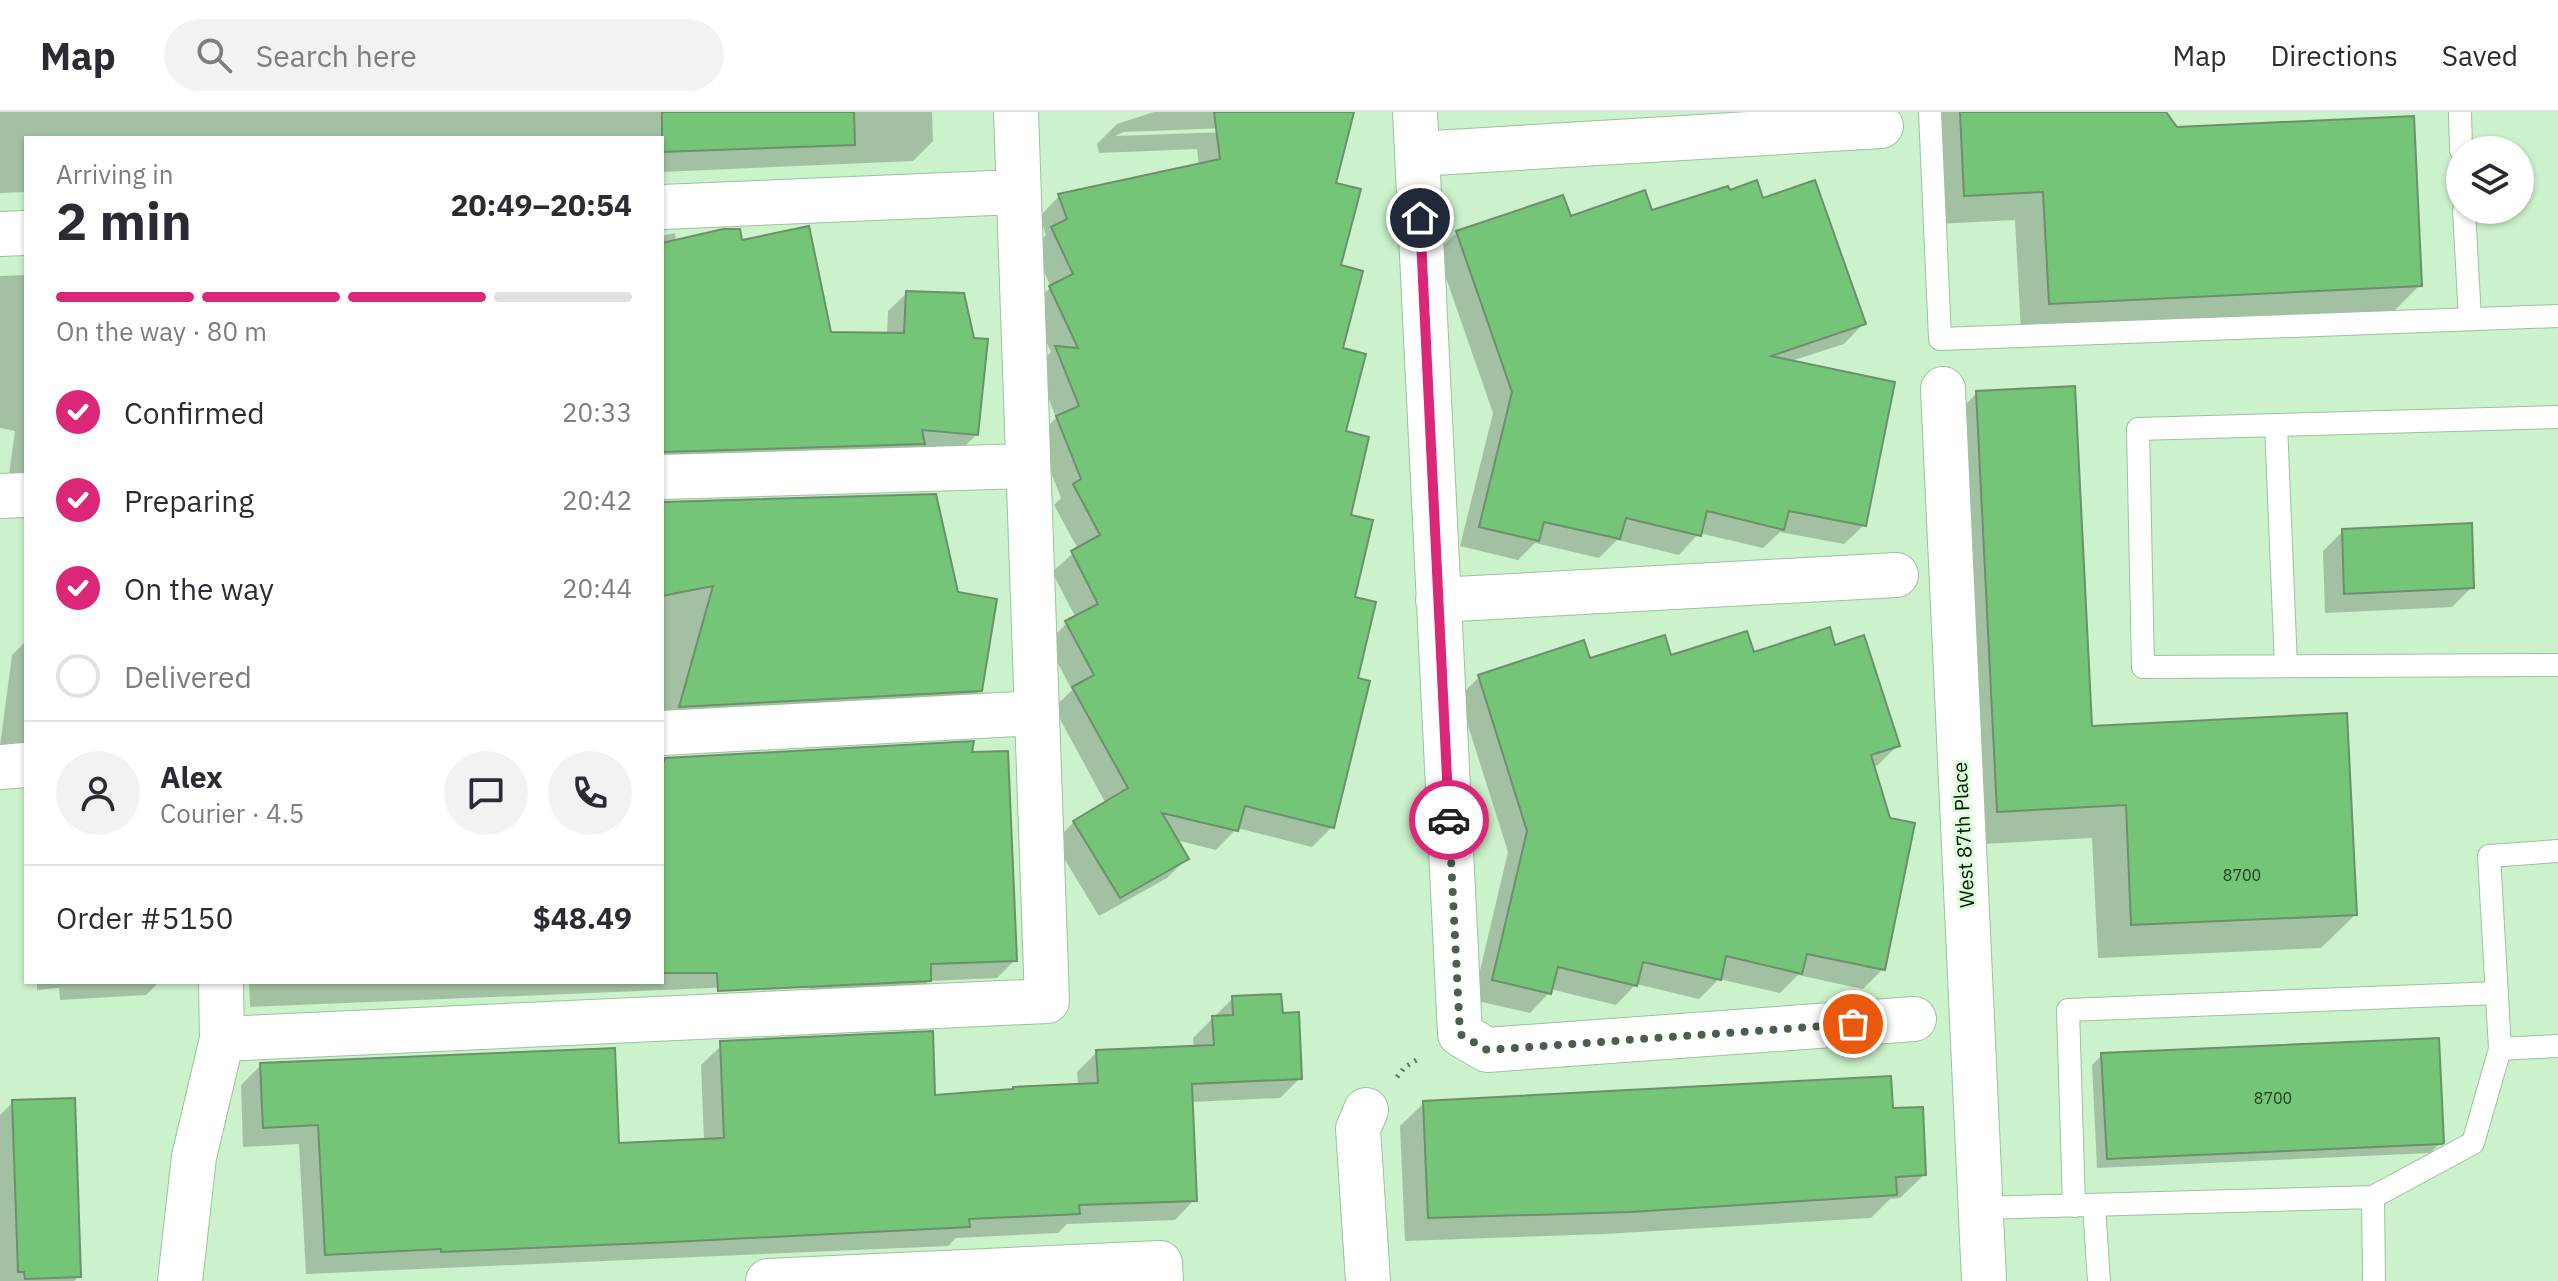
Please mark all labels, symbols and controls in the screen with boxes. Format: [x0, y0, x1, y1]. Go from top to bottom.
search box [164, 19, 724, 91]
text: Map [40, 31, 116, 80]
icon: search [192, 33, 236, 77]
text: Search here [256, 36, 417, 75]
text: Map [2172, 37, 2226, 74]
text: Directions [2270, 37, 2398, 74]
text: Saved [2442, 37, 2518, 74]
map controls [2446, 136, 2534, 224]
button: layers [2446, 136, 2534, 224]
text: Arriving in [56, 157, 173, 191]
pin [1386, 184, 1454, 252]
text: 20:49–20:54 [451, 185, 632, 224]
text: 2 min [56, 187, 192, 254]
icon: home [1398, 196, 1442, 240]
text: On the way · 80 m [56, 314, 267, 348]
icon: check [56, 390, 100, 434]
text: Confirmed [124, 393, 265, 432]
text: 20:33 [562, 395, 632, 429]
icon: check [56, 478, 100, 522]
text: Preparing [124, 481, 254, 520]
text: 20:42 [562, 483, 632, 517]
icon: check [56, 566, 100, 610]
text: On the way [124, 569, 274, 608]
text: 20:44 [562, 571, 632, 605]
text: Delivered [124, 657, 252, 696]
button: person [56, 751, 140, 835]
button: chat [444, 751, 528, 835]
button: phone [548, 751, 632, 835]
text: Alex [160, 757, 223, 796]
street label: West 87th Place [1946, 761, 1980, 909]
courier [1409, 780, 1489, 860]
text: Courier · 4.5 [160, 796, 304, 830]
icon: car [1427, 798, 1471, 842]
house number: 8700 [2223, 865, 2261, 885]
text: Order #5150 [56, 898, 233, 937]
text: $48.49 [533, 898, 632, 937]
pin [1819, 990, 1887, 1058]
icon: bag [1831, 1002, 1875, 1046]
house number: 8700 [2254, 1088, 2292, 1108]

